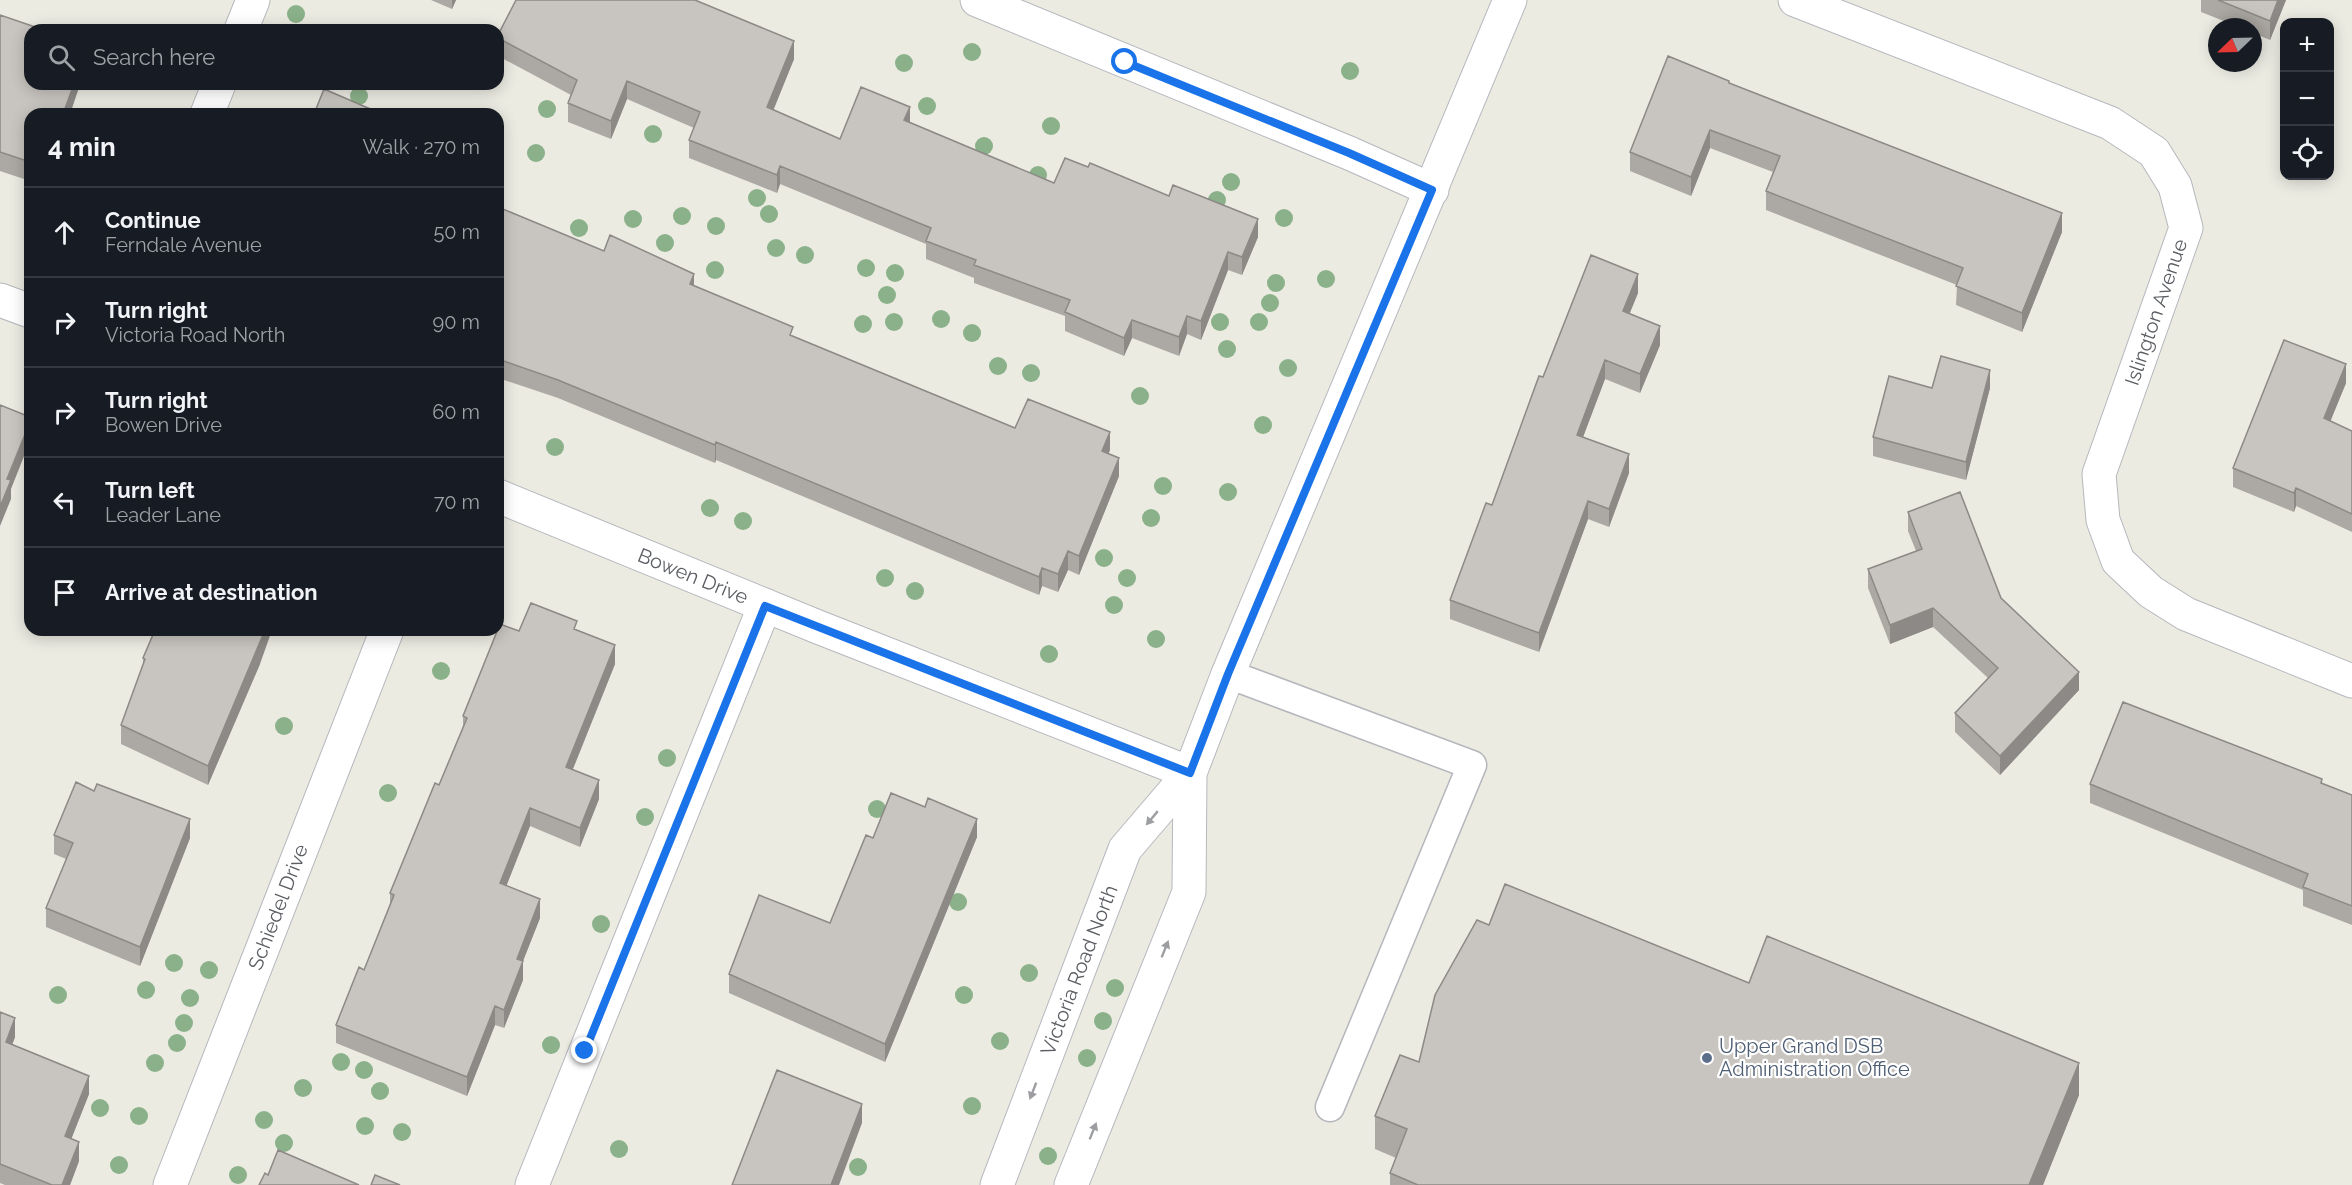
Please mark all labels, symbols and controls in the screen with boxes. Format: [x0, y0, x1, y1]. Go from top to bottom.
north arrow [2208, 18, 2262, 72]
map controls [2280, 18, 2334, 180]
button: + [2280, 18, 2334, 72]
search box [24, 24, 504, 90]
icon: search [45, 41, 78, 74]
text: Search here [93, 44, 215, 70]
route start [1111, 48, 1137, 74]
button: − [2280, 72, 2334, 126]
button: locate [2280, 126, 2334, 180]
text: 4 min [48, 132, 116, 162]
text: Walk · 270 m [362, 135, 480, 159]
text: Continue [105, 207, 201, 233]
icon: ahead [48, 216, 81, 249]
text: 50 m [433, 220, 480, 244]
text: Ferndale Avenue [105, 233, 262, 257]
street label: Islington Avenue [2120, 235, 2192, 388]
text: Turn right [105, 297, 208, 323]
icon: right [48, 306, 81, 339]
text: 90 m [433, 310, 480, 334]
text: Victoria Road North [105, 323, 285, 347]
text: Turn right [105, 387, 208, 413]
icon: right [48, 396, 81, 429]
text: 60 m [432, 400, 480, 424]
text: Bowen Drive [105, 413, 222, 437]
text: Turn left [105, 477, 195, 503]
icon: left [48, 486, 81, 519]
text: 70 m [434, 490, 480, 514]
text: Leader Lane [105, 503, 221, 527]
street label: Bowen Drive [634, 543, 752, 609]
icon: arrive [48, 576, 81, 609]
text: Arrive at destination [105, 579, 318, 605]
one-way arrow [1146, 810, 1159, 825]
street label: Schiedel Drive [243, 841, 313, 973]
street label: Victoria Road North [1035, 882, 1123, 1058]
one-way arrow [1160, 940, 1170, 958]
place label: Upper Grand DSB Administration Office [1719, 1034, 1910, 1081]
route end [571, 1037, 597, 1063]
marker: Upper Grand DSB Administration Office [1700, 1051, 1714, 1065]
one-way arrow [1028, 1082, 1037, 1100]
one-way arrow [1088, 1121, 1098, 1139]

